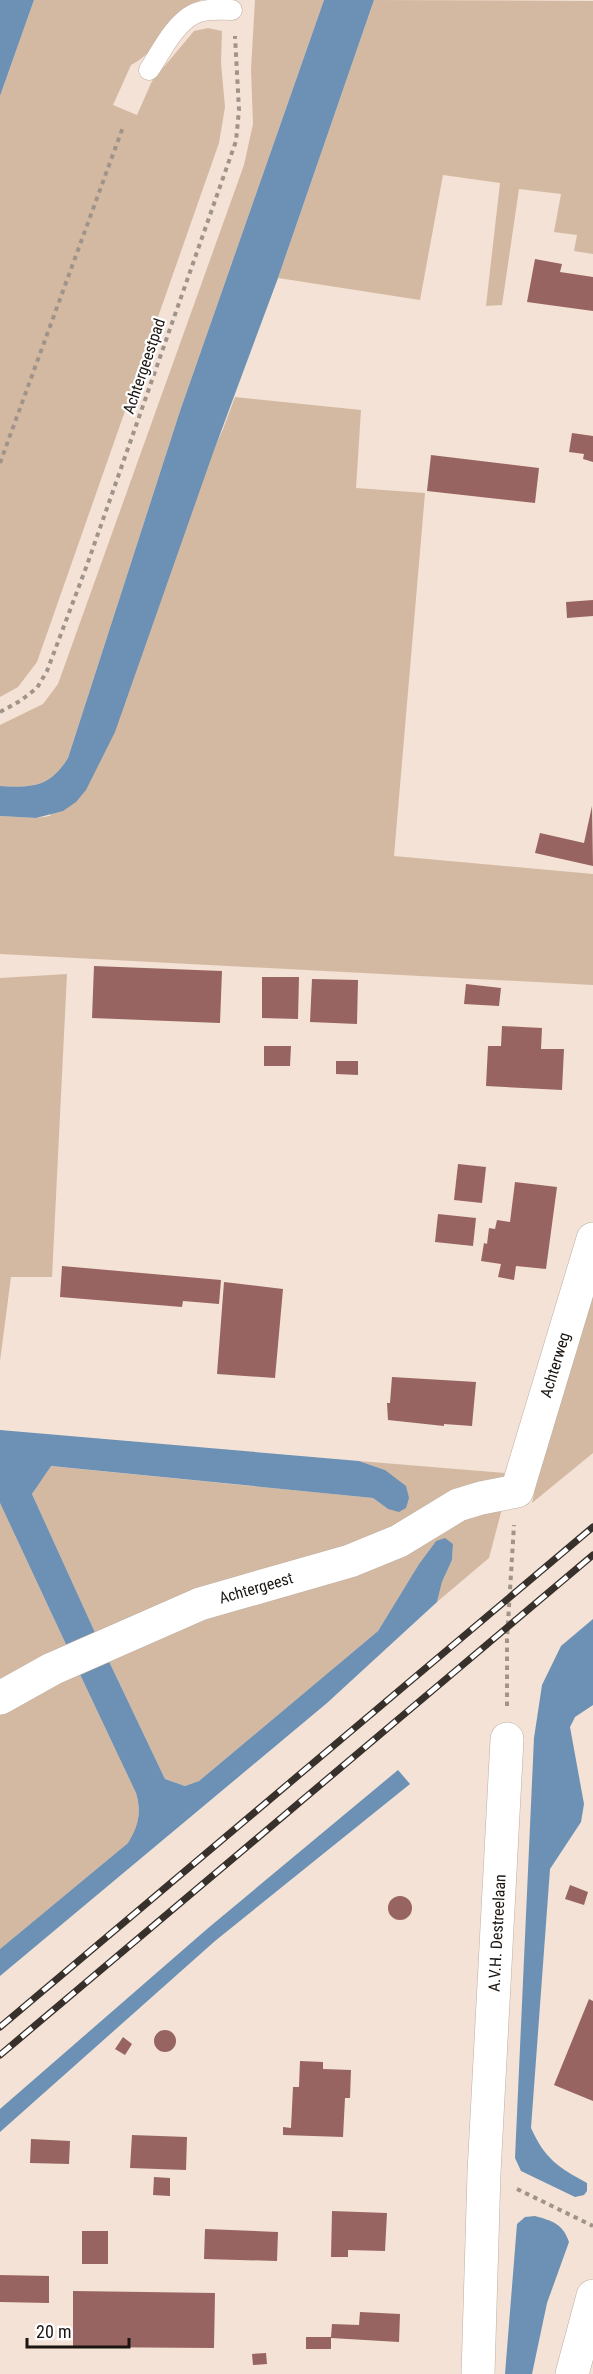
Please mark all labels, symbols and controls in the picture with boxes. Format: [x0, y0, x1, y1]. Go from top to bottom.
street label: Achtergeestpad [119, 316, 169, 416]
street label: Achterweg [536, 1330, 574, 1400]
street label: Achtergeest [217, 1568, 296, 1608]
street label: A.V.H. Destreelaan [484, 1874, 510, 1992]
scale bar [27, 2311, 129, 2349]
text: 20 m [36, 2321, 71, 2342]

